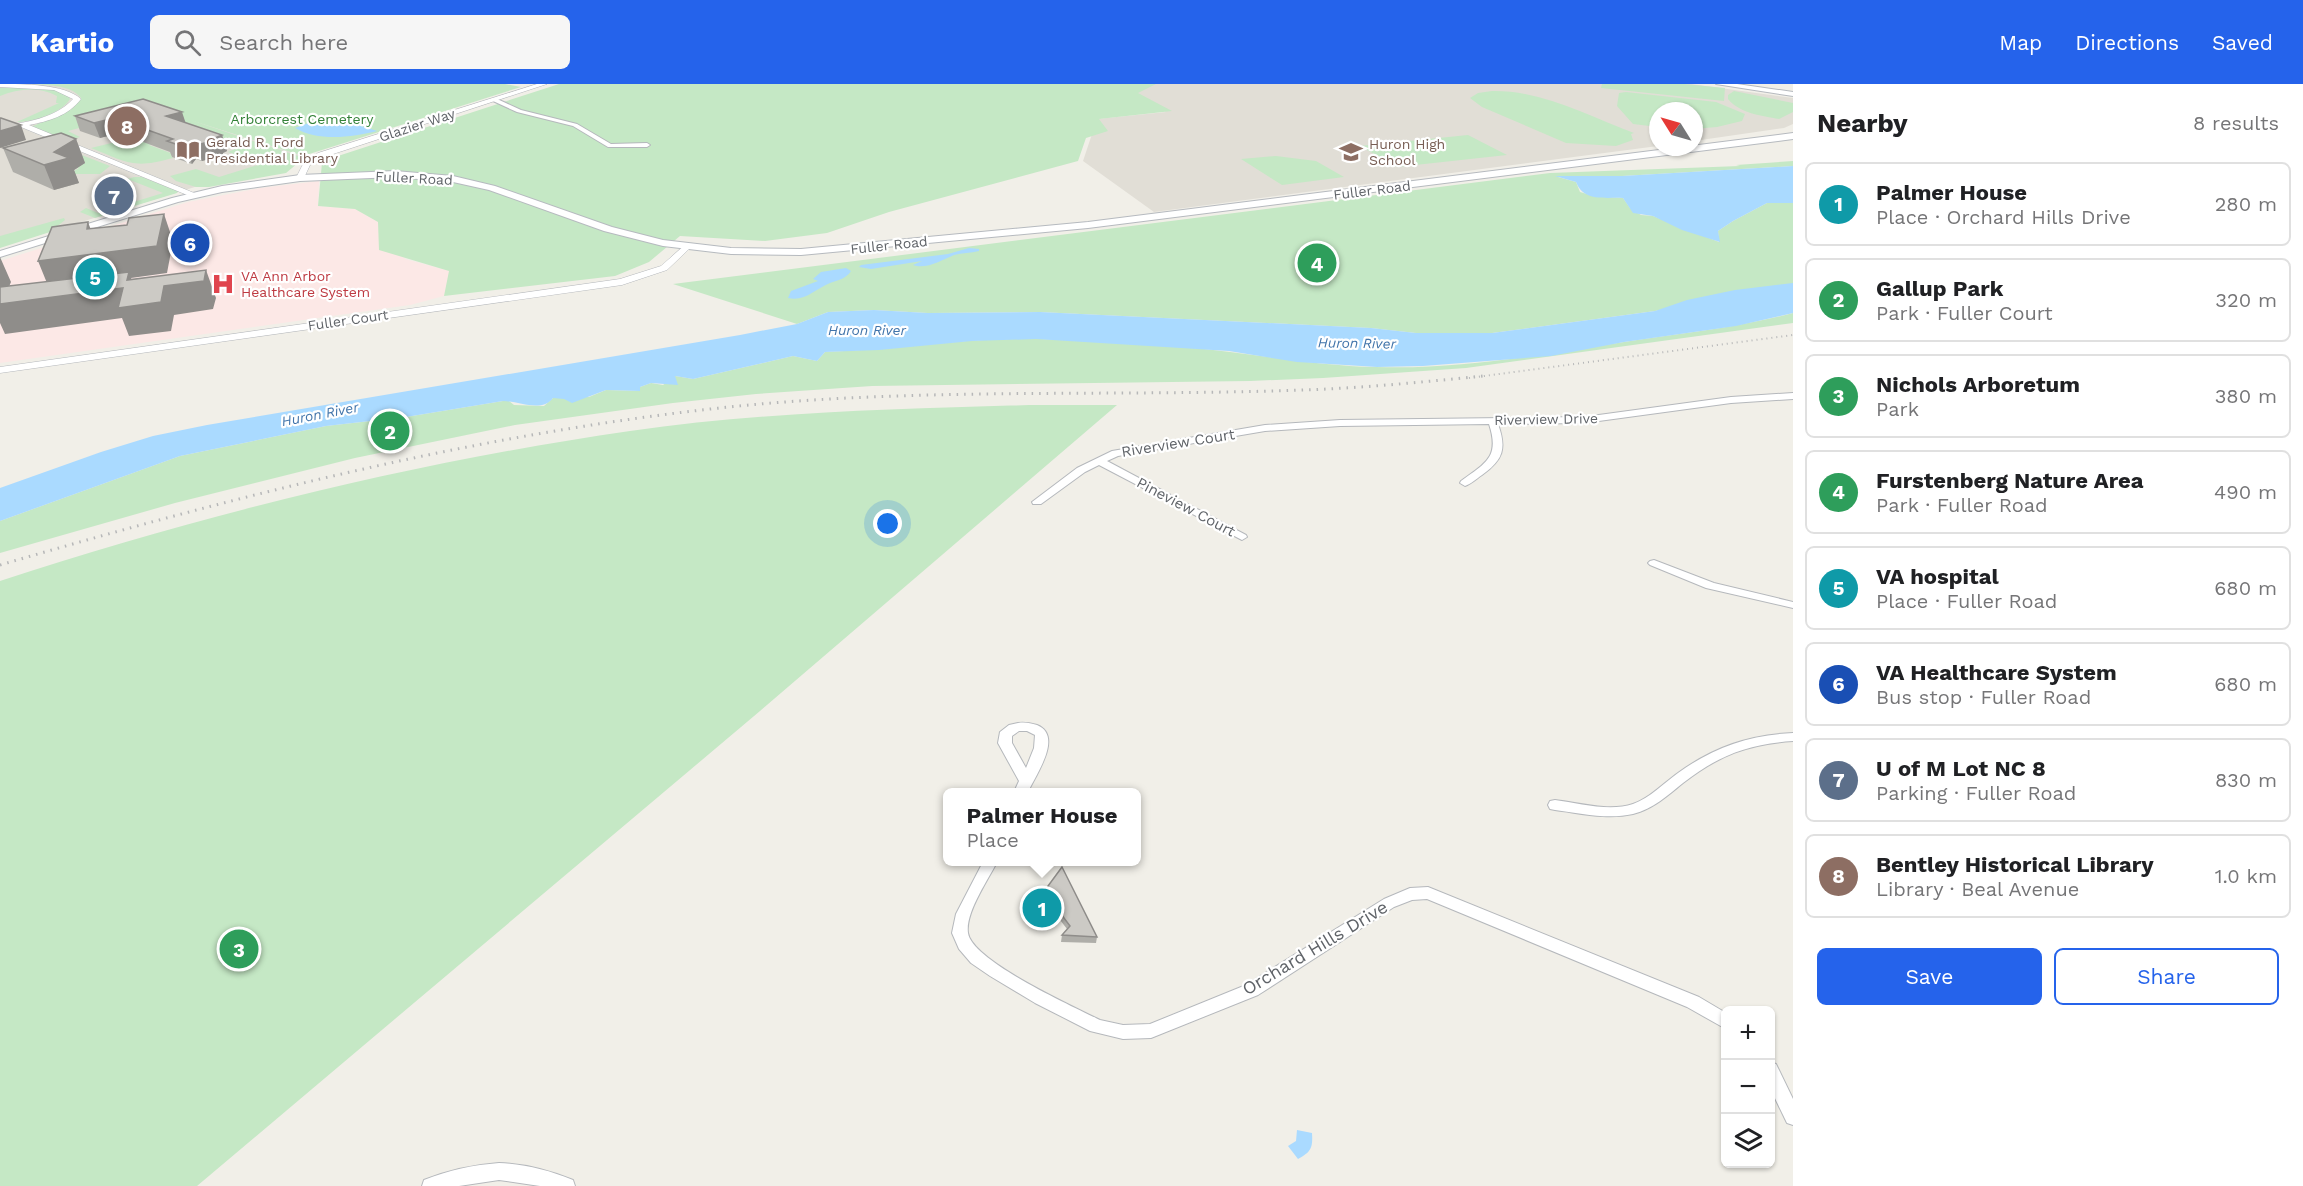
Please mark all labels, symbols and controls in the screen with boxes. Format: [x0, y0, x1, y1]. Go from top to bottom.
search box [150, 15, 570, 69]
text: Kartio [30, 26, 114, 59]
icon: search [171, 26, 204, 59]
text: Search here [219, 30, 348, 55]
text: Map [1999, 30, 2042, 55]
text: Directions [2075, 30, 2179, 55]
text: Saved [2212, 30, 2273, 55]
north arrow [1649, 102, 1703, 156]
pin: 8 [108, 104, 146, 148]
street label: Glazier Way [377, 105, 458, 145]
text: Nearby [1817, 108, 1908, 138]
park label: Arborcrest Cemetery [231, 111, 374, 127]
text: 8 results [2193, 111, 2279, 135]
place label: Gerald R. Ford Presidential Library [206, 134, 339, 166]
place label: Huron High School [1369, 136, 1445, 168]
library icon: Gerald R. Ford Presidential Library [175, 137, 201, 163]
school or university icon: Huron High School [1338, 139, 1364, 165]
street label: Fuller Road [375, 168, 453, 188]
pin: 7 [94, 174, 134, 218]
street label: Fuller Road [1333, 177, 1411, 203]
text: Palmer House [1876, 180, 2027, 205]
text: 1 [1834, 192, 1843, 216]
text: 280 m [2215, 192, 2277, 216]
text: Place · Orchard Hills Drive [1876, 205, 2131, 229]
pin: 6 [170, 220, 210, 266]
street label: Fuller Road [850, 233, 928, 257]
pin: 4 [1298, 240, 1336, 285]
pin: 5 [76, 254, 115, 300]
place label: VA Ann Arbor Healthcare System [241, 268, 370, 300]
hospital icon: VA Ann Arbor Healthcare System [210, 271, 236, 297]
text: Gallup Park [1876, 276, 2003, 301]
text: 2 [1833, 288, 1844, 312]
text: 320 m [2215, 288, 2277, 312]
text: Park · Fuller Court [1876, 301, 2053, 325]
street label: Fuller Court [307, 306, 389, 334]
water label: Huron River [828, 322, 907, 338]
water label: Huron River [1318, 334, 1397, 352]
text: Nichols Arboretum [1876, 372, 2080, 397]
text: 3 [1833, 384, 1844, 408]
text: 380 m [2215, 384, 2277, 408]
text: Park [1876, 397, 1919, 421]
water label: Huron River [280, 399, 360, 429]
pin: 2 [370, 408, 410, 454]
street label: Riverview Drive [1494, 410, 1598, 428]
street label: Riverview Court [1120, 425, 1237, 461]
text: Furstenberg Nature Area [1876, 468, 2143, 493]
street label: Pineview Court [1134, 473, 1239, 541]
text: 4 [1832, 480, 1845, 504]
text: 490 m [2214, 480, 2277, 504]
text: Park · Fuller Road [1876, 493, 2048, 517]
your location [873, 509, 902, 538]
text: VA hospital [1876, 564, 1999, 589]
text: 5 [1833, 576, 1844, 600]
text: 680 m [2214, 576, 2277, 600]
text: Place · Fuller Road [1876, 589, 2057, 613]
text: VA Healthcare System [1876, 660, 2117, 685]
text: 6 [1832, 672, 1845, 696]
text: 680 m [2214, 672, 2277, 696]
text: Bus stop · Fuller Road [1876, 685, 2091, 709]
text: U of M Lot NC 8 [1876, 756, 2046, 781]
text: 7 [1832, 768, 1845, 792]
text: 830 m [2215, 768, 2277, 792]
text: Parking · Fuller Road [1876, 781, 2076, 805]
popup [943, 788, 1141, 866]
text: Palmer House [967, 803, 1117, 828]
text: Place [967, 828, 1019, 852]
text: Bentley Historical Library [1876, 852, 2154, 877]
text: 8 [1832, 864, 1845, 888]
text: 1.0 km [2215, 864, 2277, 888]
text: Library · Beal Avenue [1876, 877, 2079, 901]
pin: 1 [1022, 886, 1062, 930]
street label: Orchard Hills Drive [1238, 896, 1391, 999]
pin: 3 [220, 926, 258, 972]
button: Save [1817, 948, 2042, 1005]
button: Share [2054, 948, 2279, 1005]
map controls [1721, 1006, 1775, 1168]
button: + [1721, 1006, 1775, 1060]
button: − [1721, 1060, 1775, 1114]
button: layers [1721, 1114, 1775, 1168]

